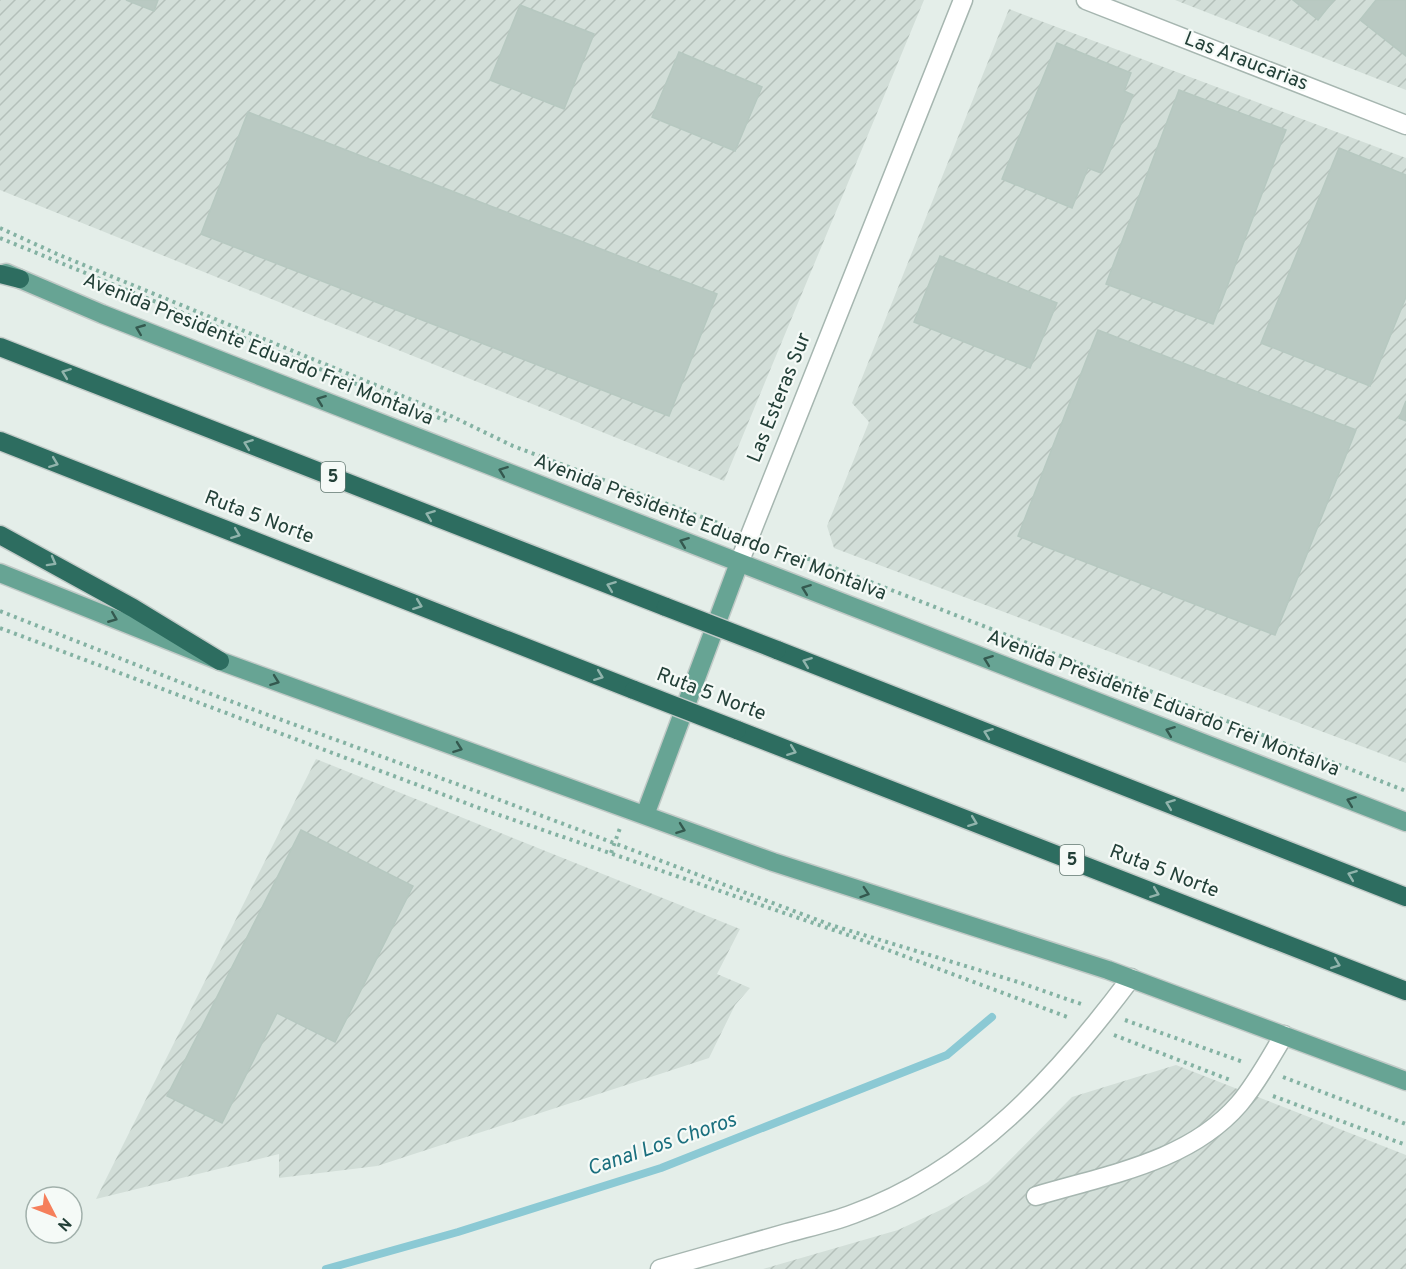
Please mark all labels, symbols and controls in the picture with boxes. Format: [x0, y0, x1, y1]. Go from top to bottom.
street label: Las Araucarias [1180, 26, 1312, 98]
street label: Avenida Presidente Eduardo Frei Montalva [79, 268, 437, 432]
one-way arrow [135, 324, 146, 336]
street label: Las Esteras Sur [742, 329, 818, 467]
one-way arrow [62, 368, 73, 380]
one-way arrow [316, 395, 327, 407]
one-way arrow [243, 439, 254, 451]
street label: Avenida Presidente Eduardo Frei Montalva [530, 449, 890, 607]
one-way arrow [48, 456, 59, 468]
road number: 5 [321, 462, 345, 492]
one-way arrow [498, 466, 509, 478]
street label: Ruta 5 Norte [200, 485, 318, 551]
one-way arrow [425, 510, 436, 522]
one-way arrow [230, 527, 241, 539]
one-way arrow [680, 537, 691, 549]
one-way arrow [46, 555, 56, 566]
one-way arrow [606, 581, 617, 593]
one-way arrow [801, 584, 812, 597]
one-way arrow [411, 598, 422, 610]
one-way arrow [107, 611, 118, 623]
street label: Avenida Presidente Eduardo Frei Montalva [983, 625, 1343, 783]
one-way arrow [983, 655, 994, 667]
one-way arrow [802, 657, 813, 669]
street label: Ruta 5 Norte [652, 662, 770, 728]
one-way arrow [593, 669, 604, 681]
one-way arrow [269, 673, 280, 686]
one-way arrow [1165, 725, 1175, 738]
one-way arrow [984, 728, 995, 740]
one-way arrow [452, 740, 463, 753]
one-way arrow [785, 744, 796, 756]
one-way arrow [1347, 796, 1358, 808]
one-way arrow [1165, 799, 1176, 811]
one-way arrow [967, 815, 978, 827]
one-way arrow [675, 821, 686, 834]
street label: Ruta 5 Norte [1105, 839, 1223, 905]
road number: 5 [1060, 845, 1084, 875]
one-way arrow [1347, 870, 1358, 882]
one-way arrow [859, 886, 870, 898]
one-way arrow [1149, 886, 1160, 898]
one-way arrow [1330, 957, 1341, 969]
water label: Canal Los Choros [584, 1107, 741, 1183]
north arrow [24, 1185, 84, 1245]
text: N [52, 1213, 75, 1235]

